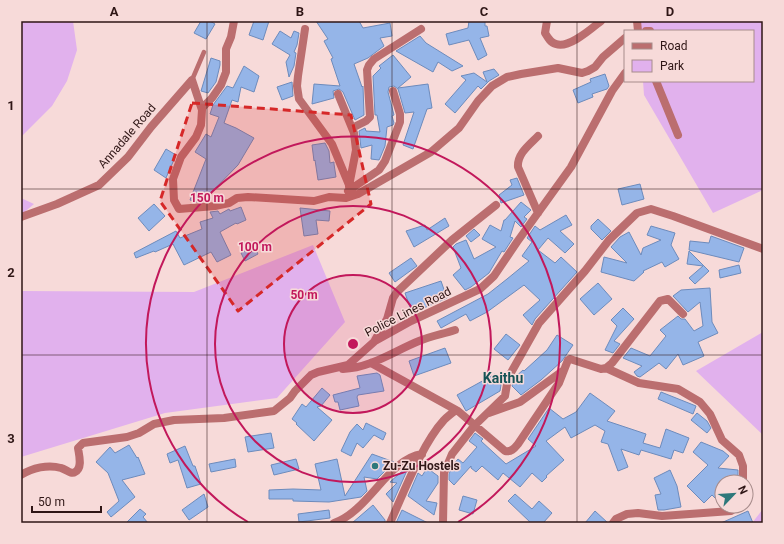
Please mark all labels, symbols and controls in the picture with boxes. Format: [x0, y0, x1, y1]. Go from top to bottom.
text: A [110, 4, 119, 19]
text: B [296, 4, 304, 19]
text: C [480, 4, 489, 19]
text: D [666, 4, 674, 19]
legend [624, 30, 754, 82]
text: Road [660, 39, 688, 53]
text: Park [660, 59, 685, 73]
text: 1 [7, 98, 15, 113]
street label: Annadale Road [95, 101, 159, 171]
text: 150 m [190, 191, 224, 205]
text: 100 m [238, 240, 272, 254]
text: 2 [7, 265, 15, 280]
street label: Police Lines Road [363, 284, 453, 340]
text: 50 m [290, 288, 318, 302]
centre of rings [346, 337, 360, 351]
district label: Kaithu [483, 370, 523, 386]
text: 3 [7, 431, 15, 446]
place label: Zu-Zu Hostels [383, 459, 460, 473]
marker: Zu-Zu Hostels [370, 461, 380, 471]
north arrow [714, 474, 754, 514]
text: N [735, 484, 750, 496]
scale bar [32, 488, 101, 514]
text: 50 m [38, 495, 65, 509]

